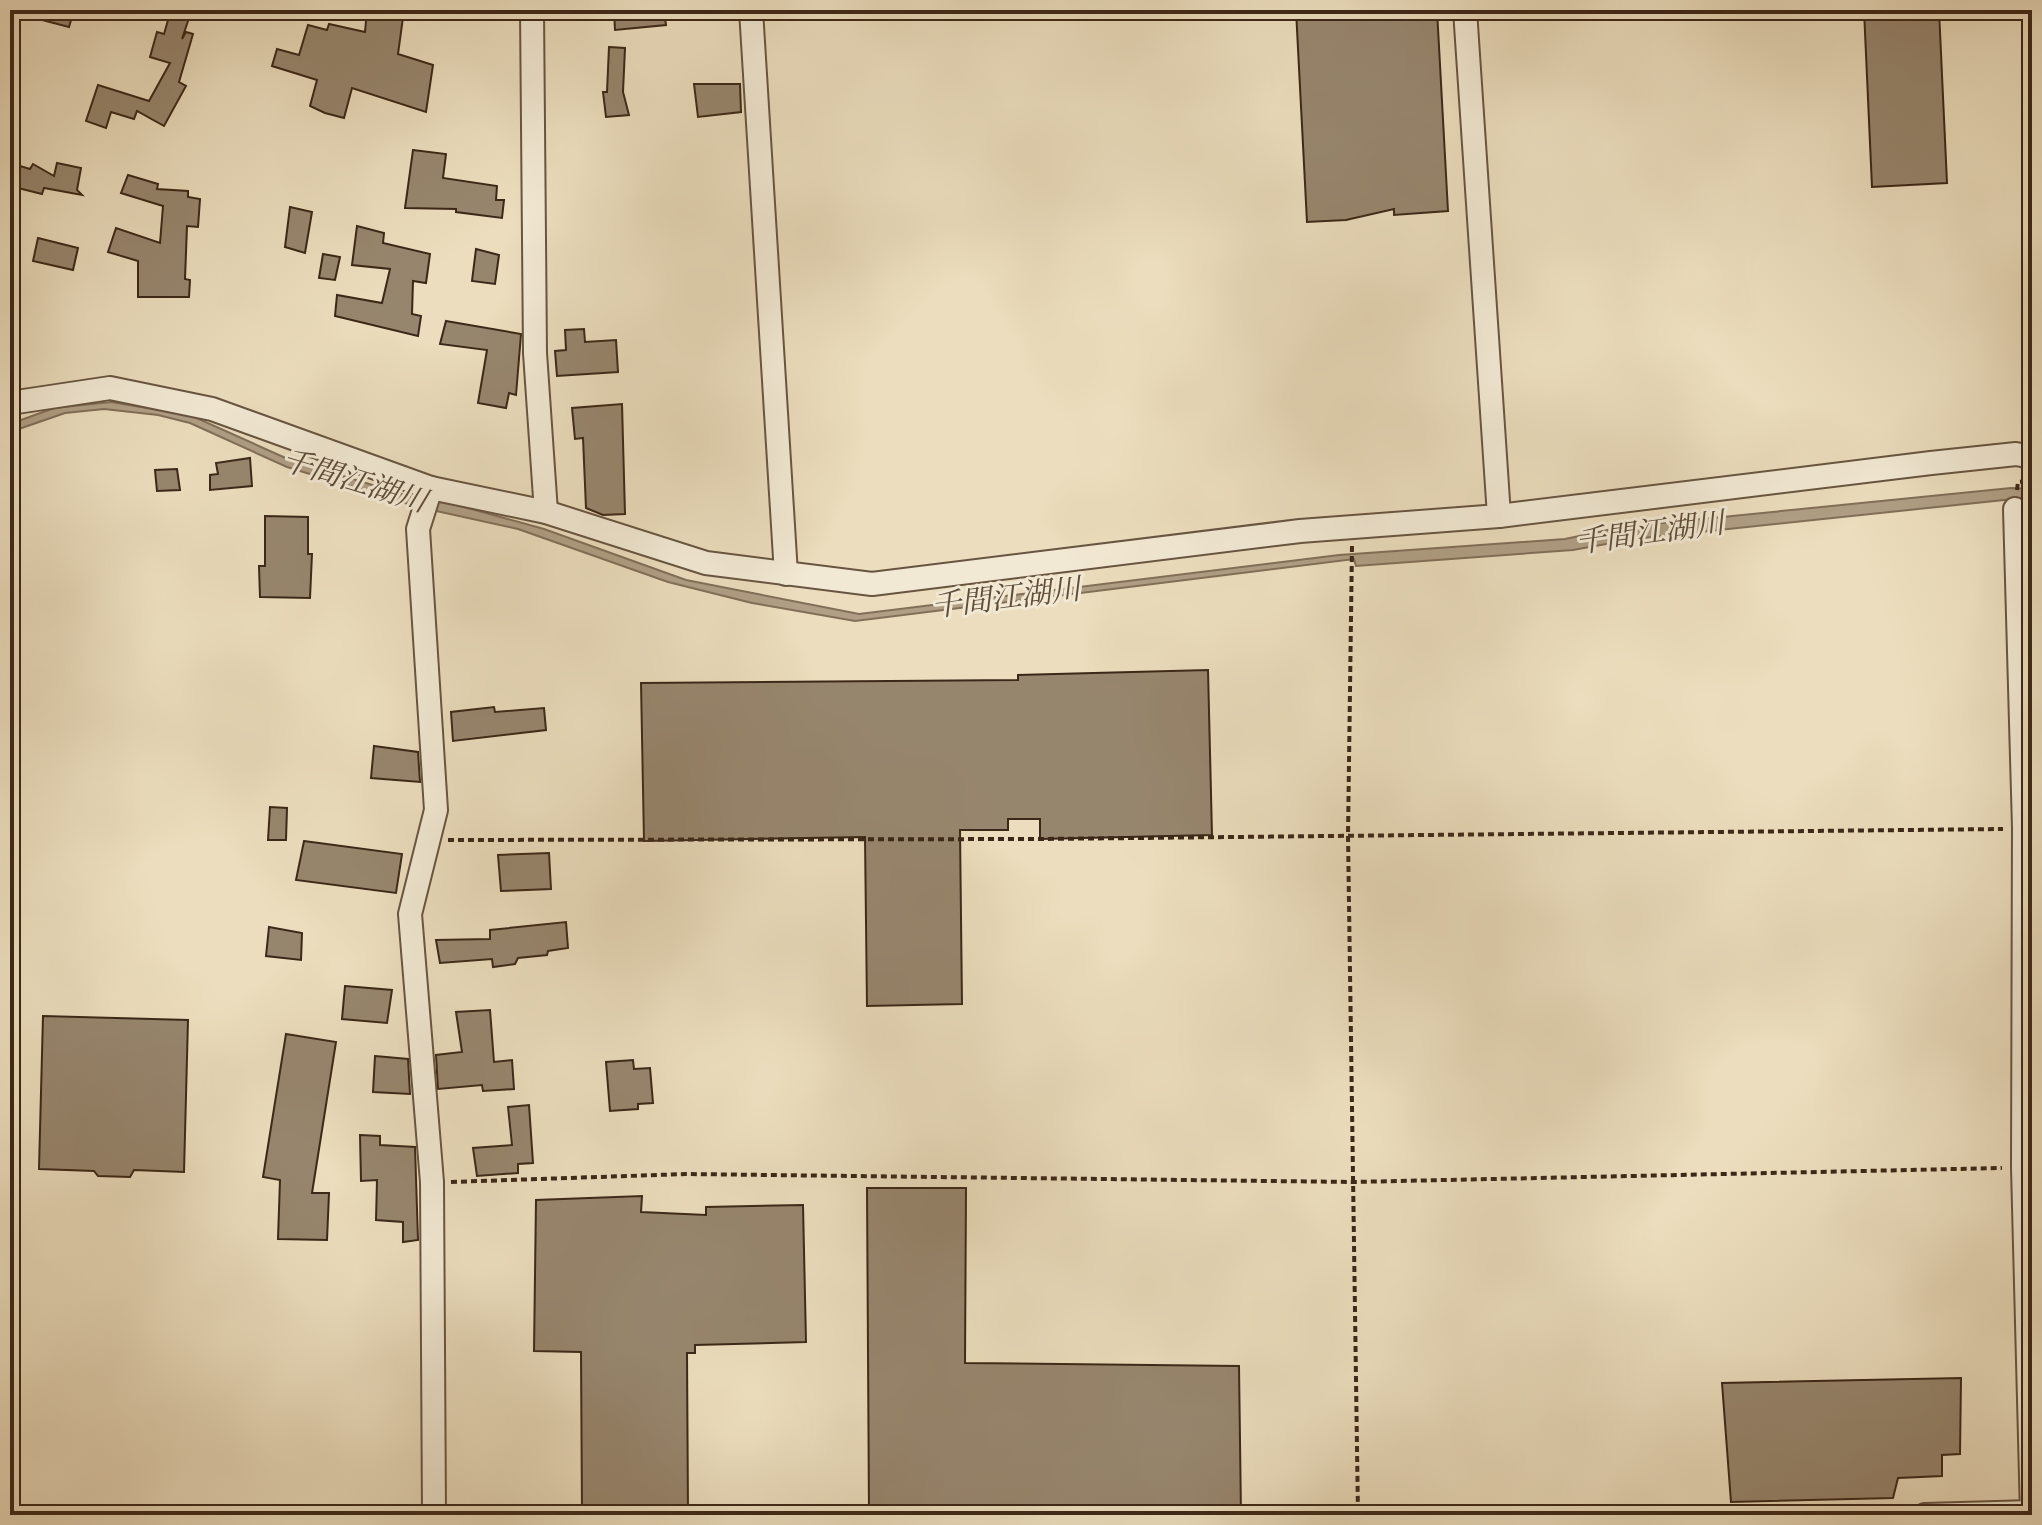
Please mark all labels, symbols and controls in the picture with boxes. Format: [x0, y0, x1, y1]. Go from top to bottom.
water label: 千間江湖川 [277, 442, 434, 522]
water label: 千間江湖川 [1573, 505, 1730, 563]
water label: 千間江湖川 [929, 571, 1086, 627]

